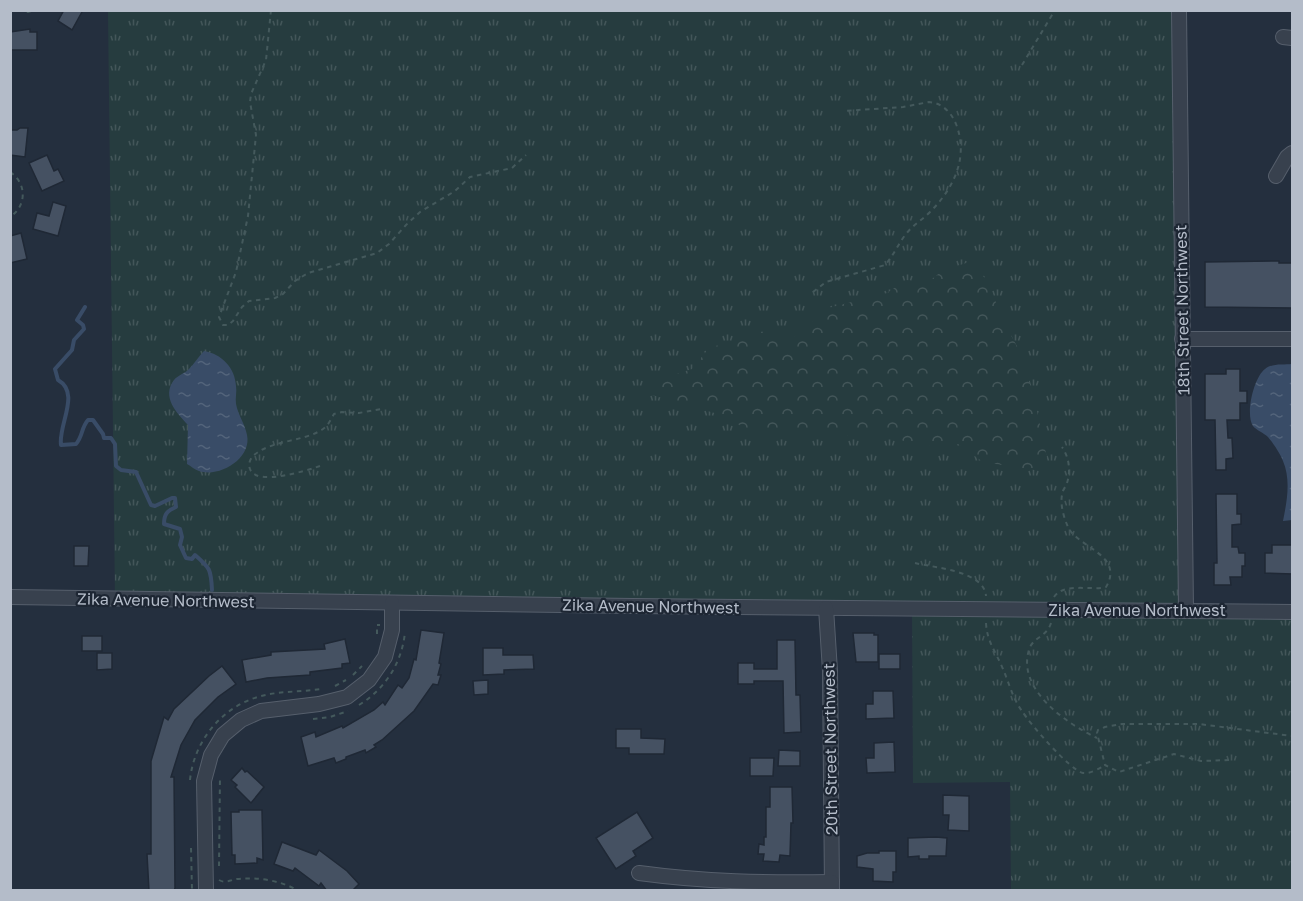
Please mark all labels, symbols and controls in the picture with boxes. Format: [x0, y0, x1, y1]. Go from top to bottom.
street label: 18th Street Northwest [1171, 225, 1193, 395]
street label: Zika Avenue Northwest [77, 588, 255, 612]
street label: Zika Avenue Northwest [562, 594, 740, 618]
street label: Zika Avenue Northwest [1048, 600, 1226, 620]
street label: 20th Street Northwest [818, 663, 842, 835]

